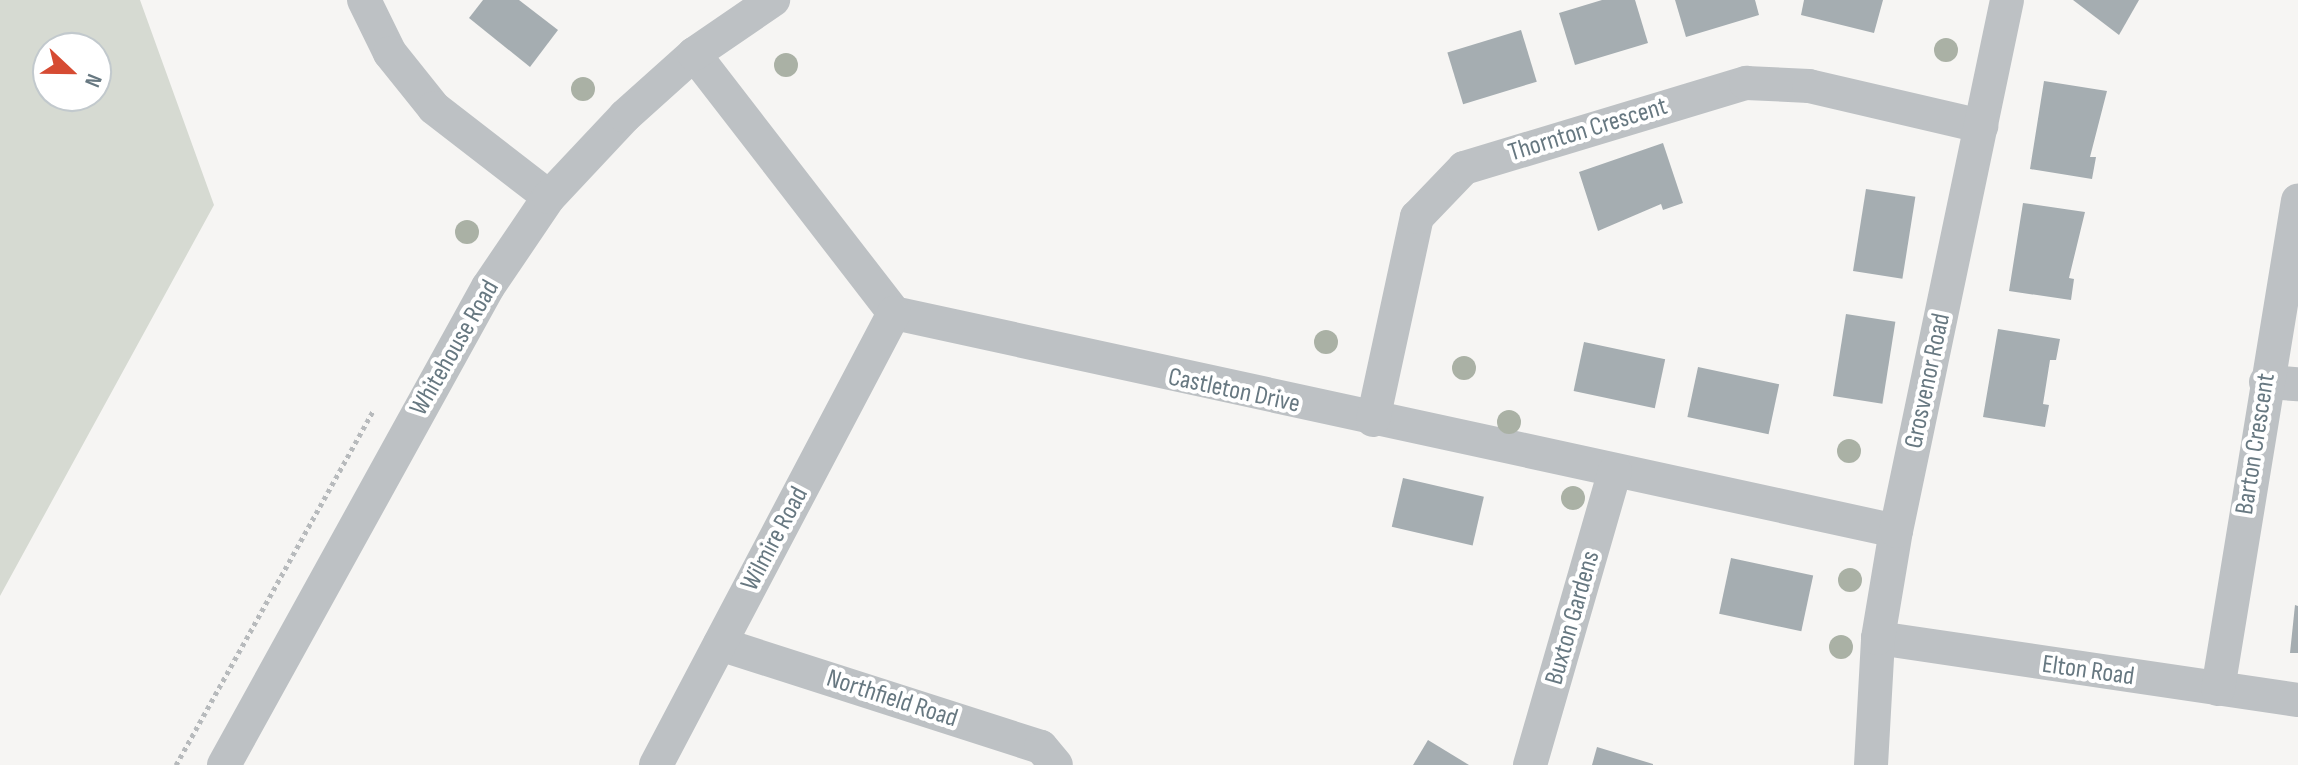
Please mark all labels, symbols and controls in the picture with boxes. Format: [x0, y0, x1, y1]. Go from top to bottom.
north arrow [32, 32, 112, 112]
text: N [78, 70, 108, 91]
street label: Thornton Crescent [1505, 91, 1671, 169]
street label: Whitehouse Road [404, 275, 506, 421]
street label: Grosvenor Road [1898, 311, 1958, 451]
street label: Castleton Drive [1165, 362, 1303, 420]
street label: Barton Crescent [2229, 371, 2283, 517]
street label: Wilmire Road [735, 482, 815, 596]
street label: Buxton Gardens [1539, 548, 1607, 688]
street label: Elton Road [2040, 649, 2136, 693]
street label: Northfield Road [823, 663, 961, 735]

